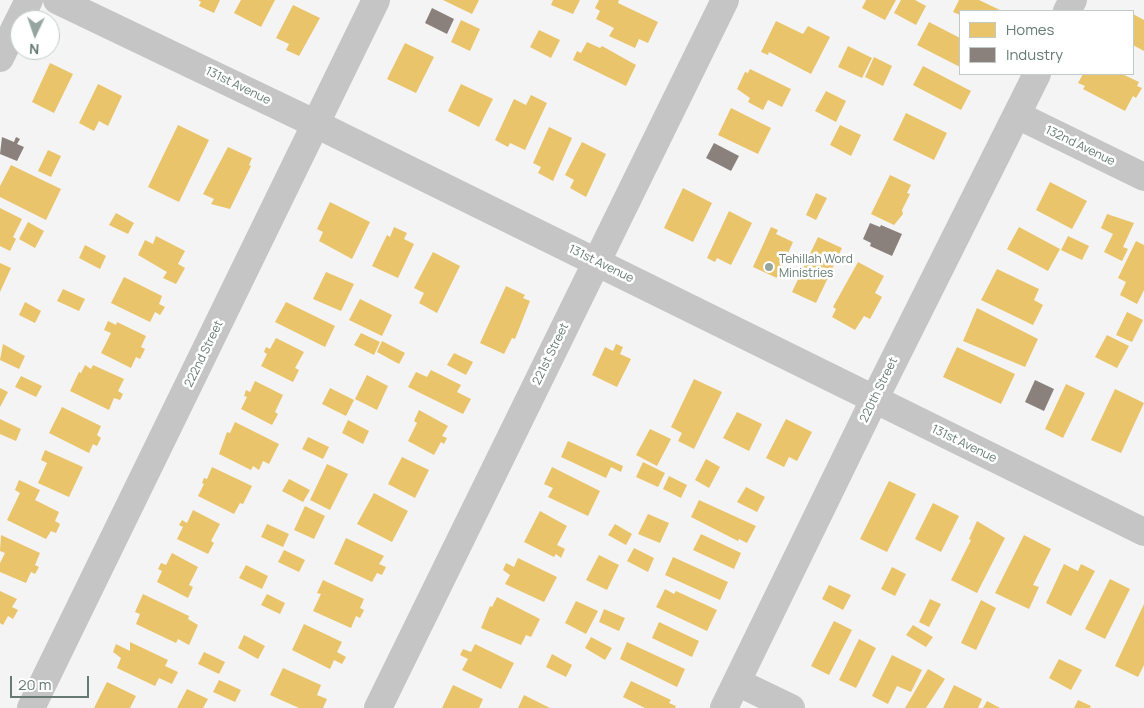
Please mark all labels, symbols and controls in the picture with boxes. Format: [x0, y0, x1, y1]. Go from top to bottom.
north arrow [10, 10, 60, 60]
legend [959, 10, 1134, 75]
text: Homes [1006, 19, 1054, 40]
text: N [29, 40, 40, 59]
text: Industry [1006, 44, 1063, 65]
street label: 131st Avenue [203, 64, 273, 108]
street label: 132nd Avenue [1043, 123, 1117, 169]
street label: 131st Avenue [566, 242, 636, 286]
place label: Tehillah Word Ministries [779, 253, 853, 281]
marker: Tehillah Word Ministries [763, 261, 775, 273]
street label: 222nd Street [182, 318, 226, 390]
street label: 221st Street [530, 321, 572, 387]
street label: 220th Street [857, 355, 901, 425]
street label: 131st Avenue [929, 422, 999, 466]
scale bar [12, 666, 91, 698]
text: 20 m [18, 674, 51, 695]

